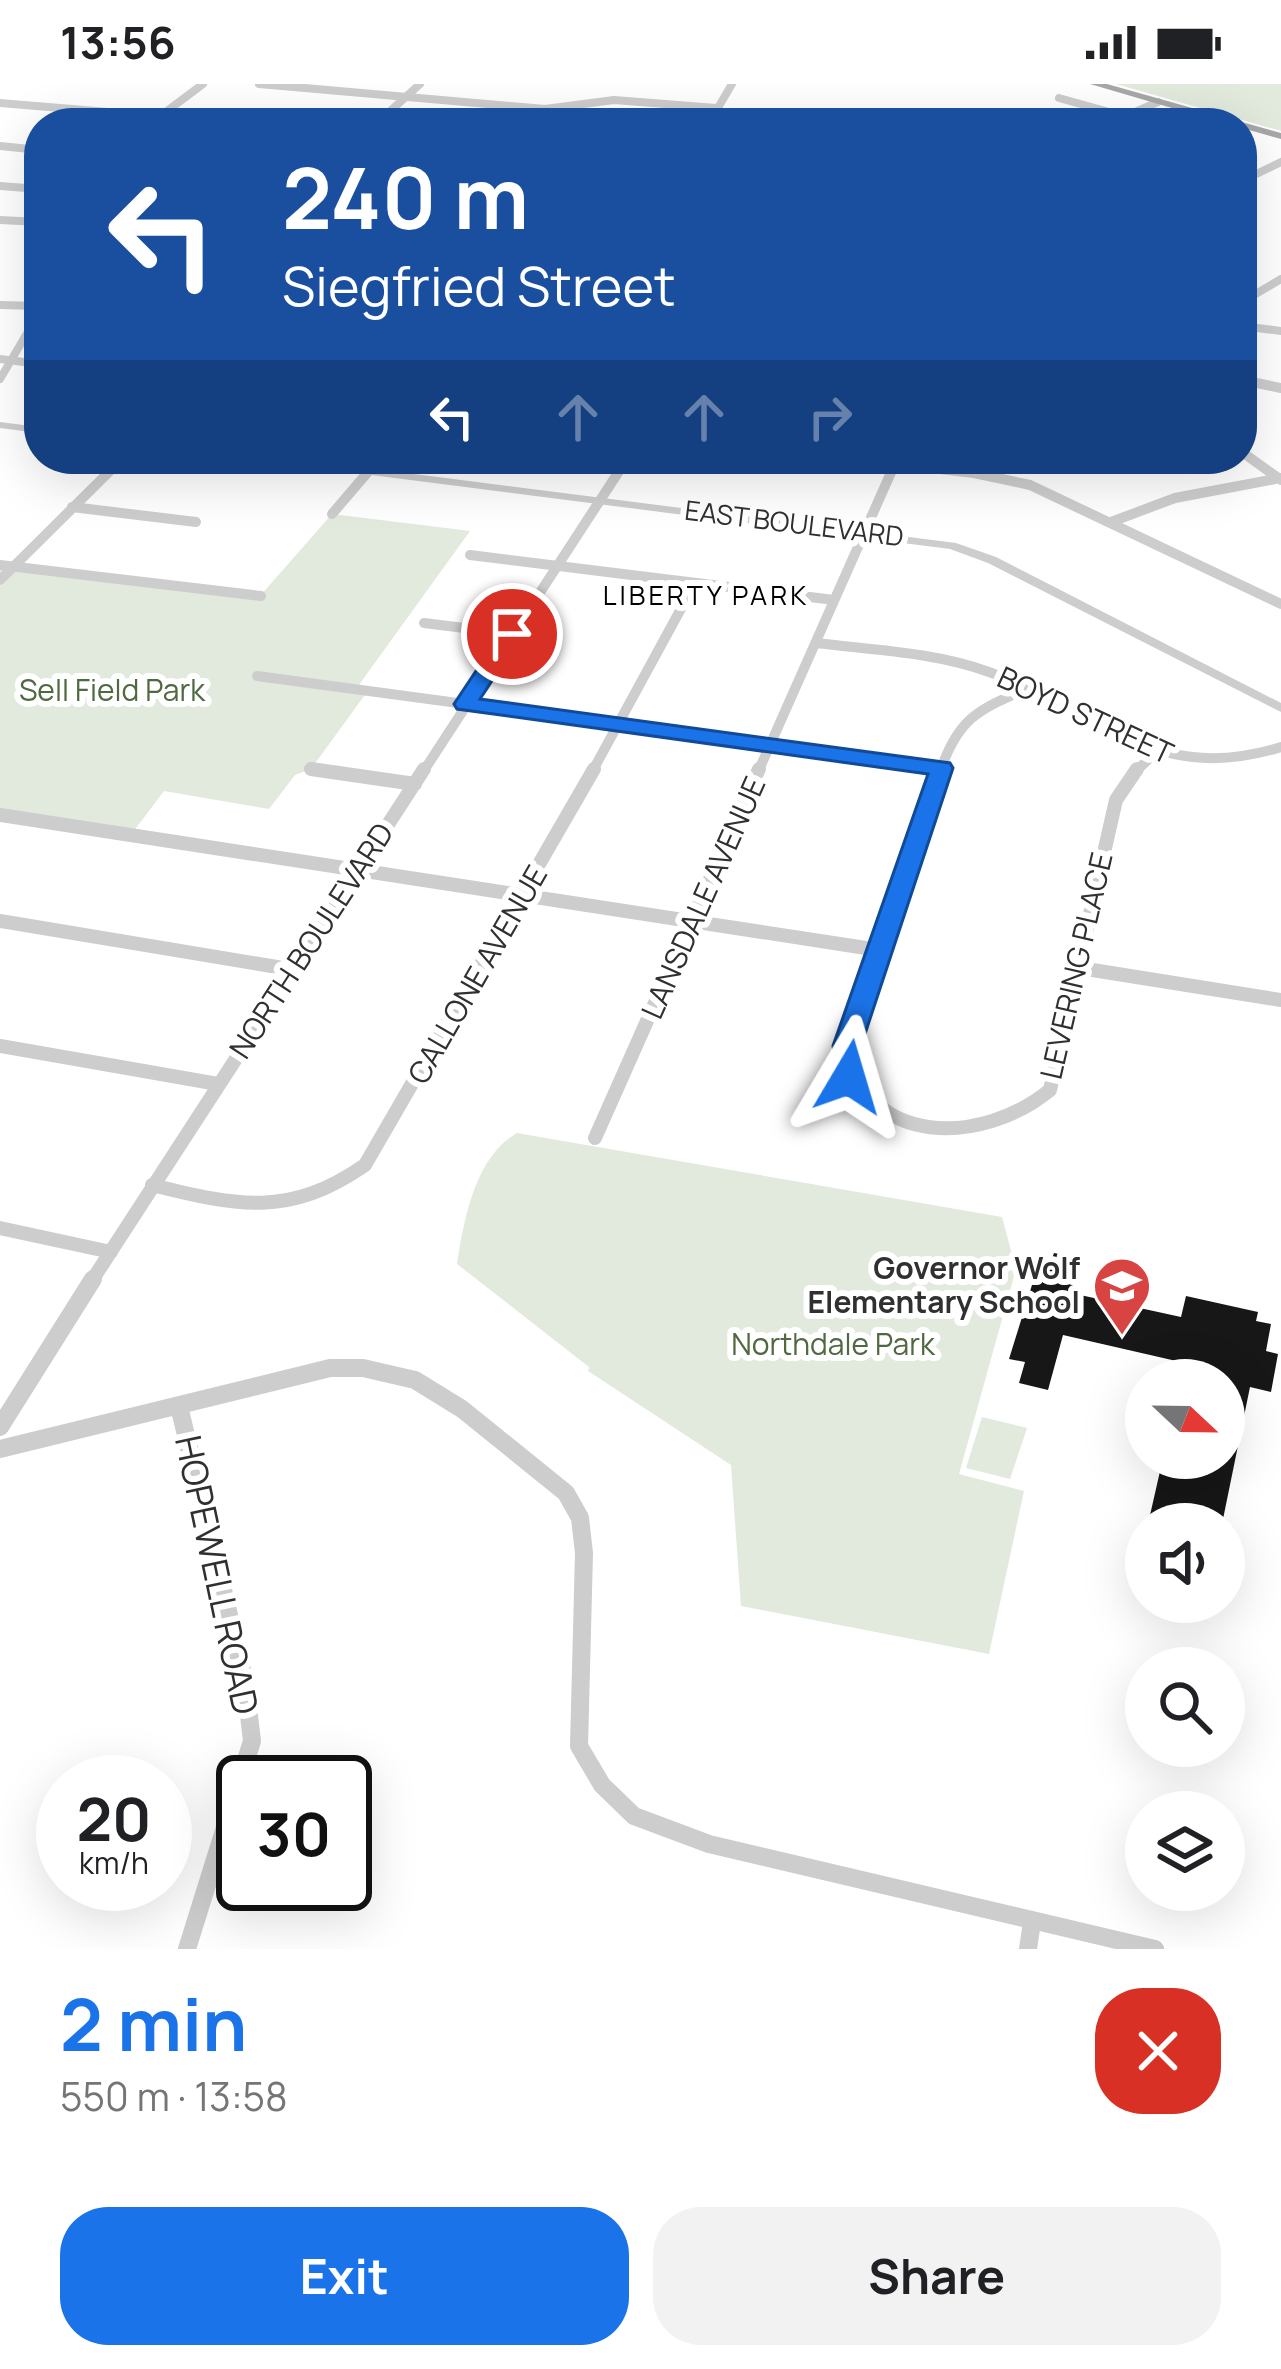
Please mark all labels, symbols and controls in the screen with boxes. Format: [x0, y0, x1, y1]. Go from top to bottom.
text: 13:56 [60, 11, 176, 73]
text: 240 m [282, 139, 529, 254]
icon: left [84, 156, 240, 312]
text: Siegfried Street [282, 248, 676, 322]
icon: left [419, 384, 485, 450]
icon: ahead [545, 384, 611, 450]
icon: ahead [671, 384, 737, 450]
icon: right [797, 384, 863, 450]
street label: EAST BOULEVARD [683, 491, 906, 554]
district label: LIBERTY PARK [603, 576, 809, 613]
pin [461, 583, 563, 685]
icon: arrive [479, 601, 545, 667]
street label: BOYD STREET [991, 656, 1180, 773]
park label: Sell Field Park [19, 669, 206, 710]
street label: LANSDALE AVENUE [631, 770, 774, 1025]
street label: NORTH BOULEVARD [219, 814, 402, 1066]
street label: LEVERING PLACE [1030, 848, 1122, 1083]
street label: CALLONE AVENUE [397, 857, 556, 1091]
position arrow [786, 1014, 912, 1140]
place label: Governor Wolf Elementary School [808, 1247, 1081, 1322]
school or university icon: Governor Wolf Elementary School [1091, 1255, 1153, 1337]
park label: Northdale Park [731, 1323, 936, 1364]
north arrow [1125, 1359, 1245, 1479]
map controls [1125, 1359, 1245, 1911]
street label: HOPEWELL ROAD [164, 1431, 271, 1719]
button: sound [1125, 1503, 1245, 1623]
button: search [1125, 1647, 1245, 1767]
speed limit sign: 30 [216, 1755, 372, 1911]
text: 20 [76, 1777, 152, 1859]
button: layers [1125, 1791, 1245, 1911]
text: km/h [79, 1842, 149, 1883]
text: 2 min [60, 1974, 247, 2073]
button: close [1095, 1988, 1221, 2114]
text: 550 m · 13:58 [60, 2069, 288, 2123]
button: Exit [60, 2207, 629, 2345]
button: Share [653, 2207, 1221, 2345]

